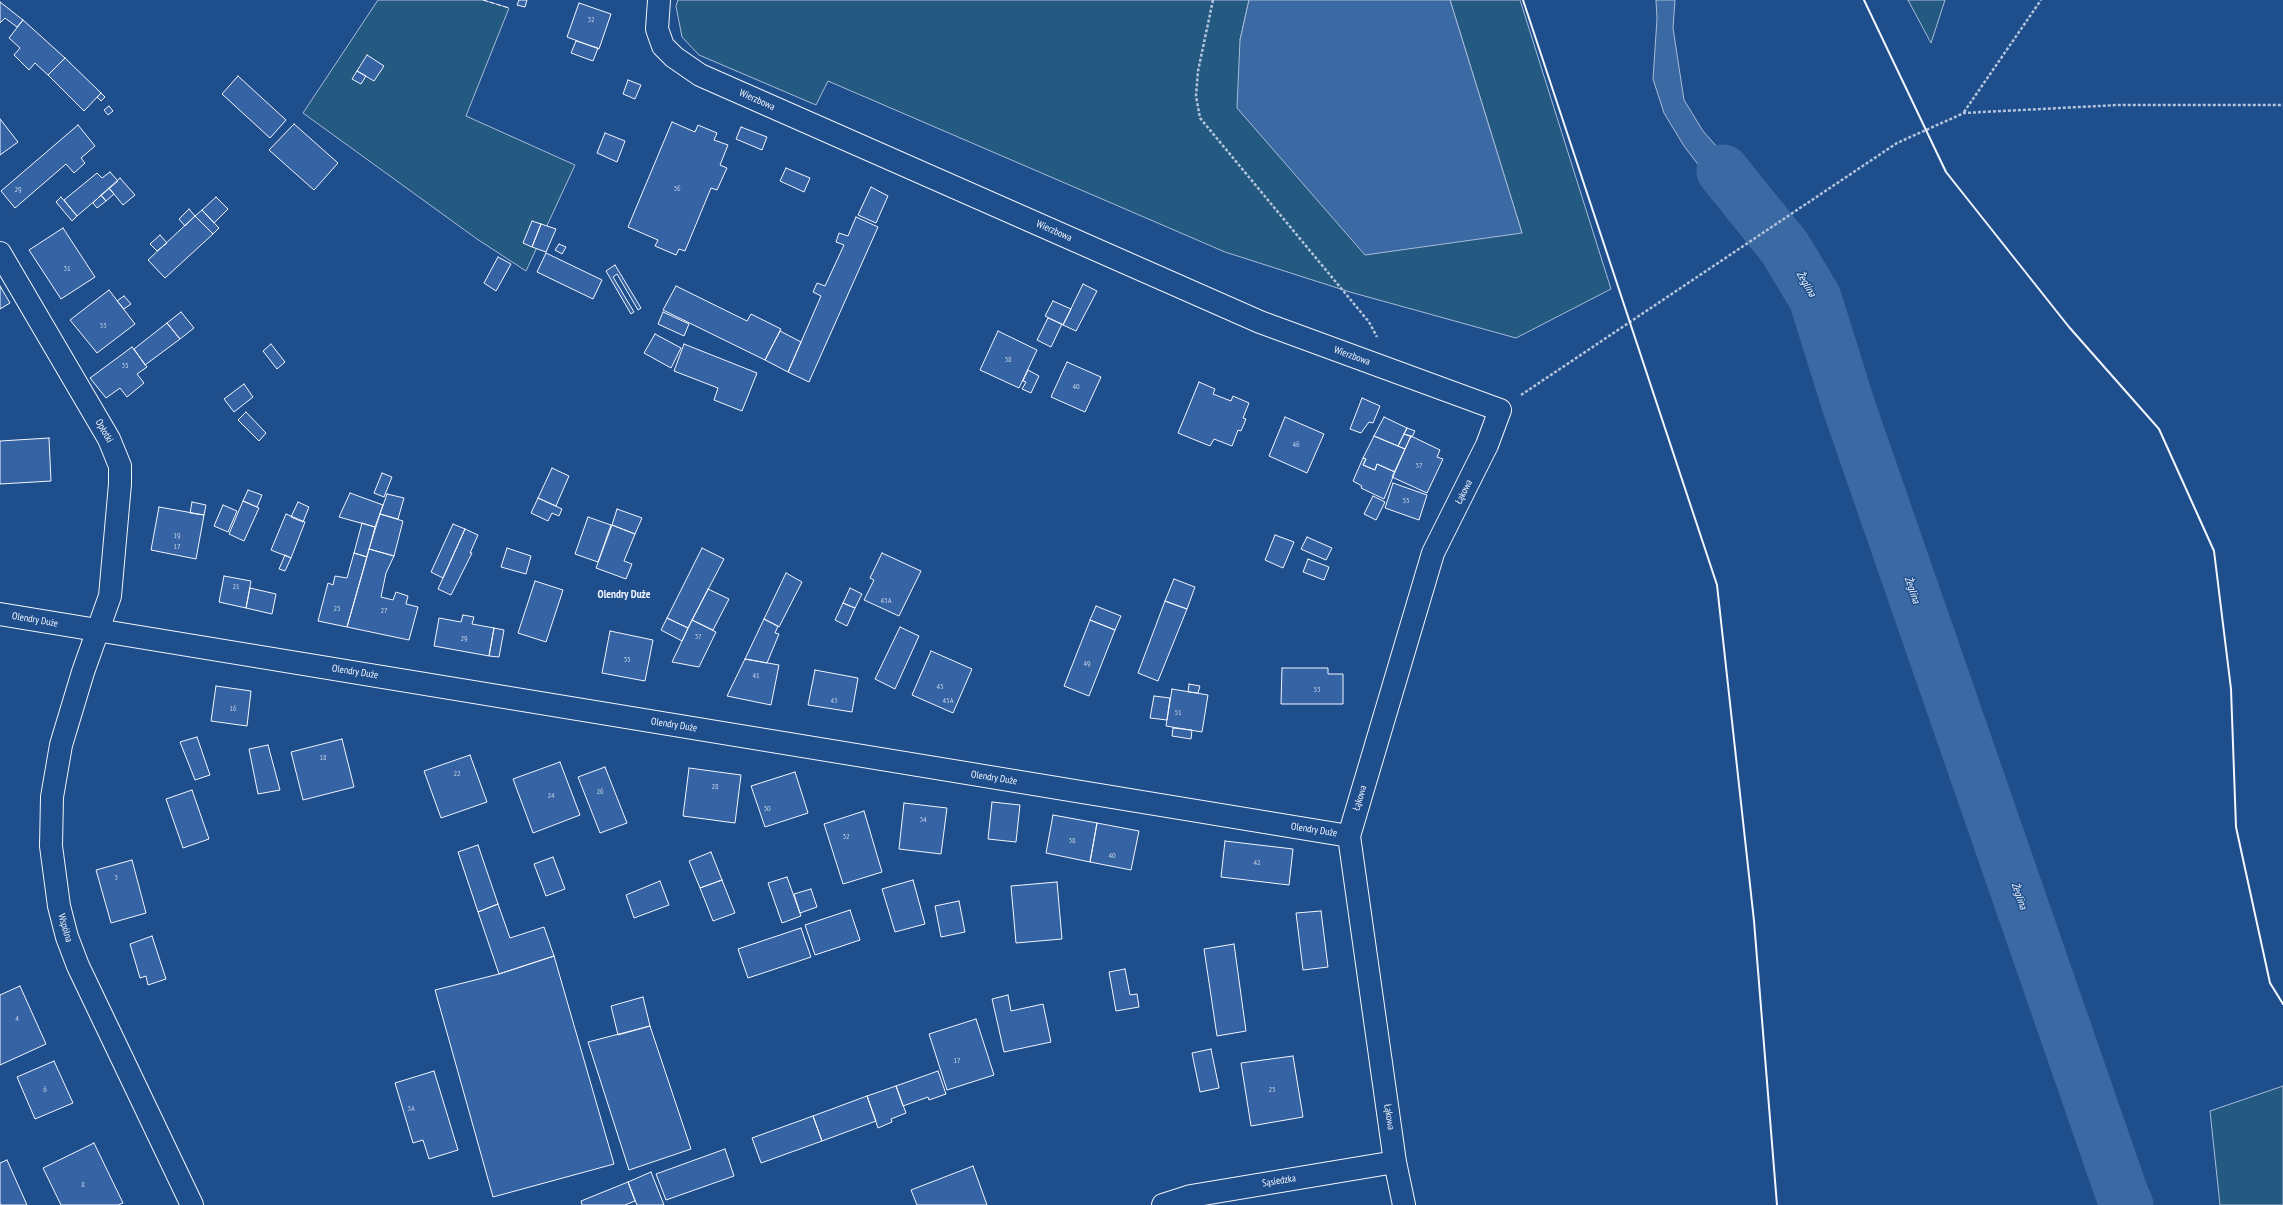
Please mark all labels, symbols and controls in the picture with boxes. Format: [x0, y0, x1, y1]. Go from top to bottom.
house number: 32 [587, 15, 595, 25]
street label: Wierzbowa [737, 87, 777, 113]
house number: 36 [673, 184, 681, 194]
house number: 29 [14, 185, 22, 195]
street label: Wierzbowa [1034, 218, 1074, 244]
house number: 31 [63, 264, 71, 274]
water label: Żeglina [1793, 269, 1819, 299]
house number: 33 [99, 321, 107, 331]
street label: Wierzbowa [1332, 344, 1372, 368]
house number: 38 [1004, 355, 1012, 365]
house number: 35 [121, 361, 129, 371]
house number: 40 [1072, 382, 1080, 392]
street label: Opłotki [92, 417, 116, 445]
house number: 46 [1292, 440, 1300, 450]
house number: 57 [1415, 461, 1423, 471]
street label: Łąkowa [1453, 478, 1475, 506]
house number: 55 [1402, 496, 1410, 506]
house number: 19 [173, 531, 181, 541]
house number: 17 [173, 542, 181, 552]
water label: Żeglina [1901, 575, 1923, 605]
house number: 21 [232, 582, 240, 592]
district label: Olendry Duże [598, 588, 650, 602]
house number: 43A [881, 596, 891, 606]
house number: 25 [333, 604, 341, 614]
house number: 27 [380, 606, 388, 616]
street label: Olendry Duże [11, 610, 59, 630]
house number: 37 [694, 632, 702, 642]
house number: 29 [460, 634, 468, 644]
house number: 35 [623, 655, 631, 665]
house number: 49 [1083, 659, 1091, 669]
street label: Olendry Duże [331, 662, 379, 682]
house number: 41 [752, 671, 760, 681]
house number: 45 [936, 682, 944, 692]
house number: 53 [1313, 685, 1321, 695]
house number: 43 [830, 696, 838, 706]
house number: 45A [943, 696, 953, 706]
house number: 16 [229, 704, 237, 714]
house number: 51 [1174, 708, 1182, 718]
street label: Olendry Duże [650, 715, 698, 735]
house number: 18 [319, 753, 327, 763]
street label: Olendry Duże [970, 768, 1018, 788]
house number: 22 [453, 769, 461, 779]
house number: 28 [711, 782, 719, 792]
street label: Łąkowa [1350, 784, 1370, 812]
house number: 26 [596, 787, 604, 797]
house number: 24 [547, 791, 555, 801]
house number: 30 [763, 804, 771, 814]
house number: 34 [919, 815, 927, 825]
street label: Olendry Duże [1290, 820, 1338, 840]
house number: 32 [842, 832, 850, 842]
house number: 38 [1068, 836, 1076, 846]
house number: 40 [1108, 851, 1116, 861]
house number: 42 [1253, 858, 1261, 868]
house number: 3 [114, 873, 118, 883]
water label: Żeglina [2008, 881, 2030, 911]
street label: Wspólna [55, 912, 75, 944]
house number: 4 [15, 1014, 19, 1024]
house number: 17 [953, 1056, 961, 1066]
house number: 6 [43, 1085, 47, 1095]
house number: 25 [1268, 1085, 1276, 1095]
street label: Łąkowa [1381, 1103, 1397, 1131]
house number: 3A [407, 1104, 415, 1114]
street label: Sąsiedzka [1261, 1172, 1297, 1190]
house number: 8 [81, 1180, 85, 1190]

